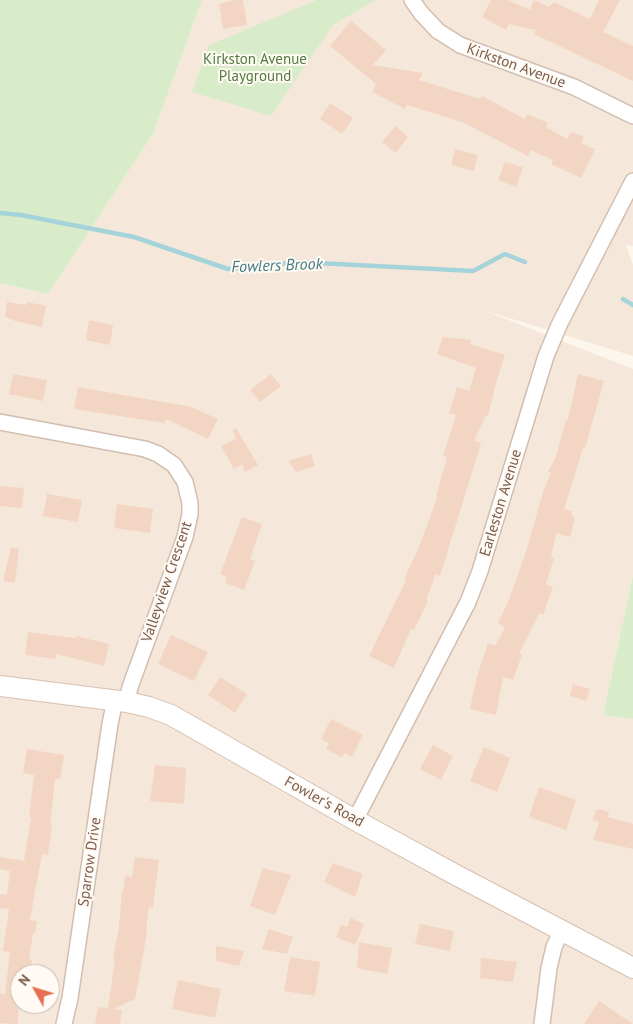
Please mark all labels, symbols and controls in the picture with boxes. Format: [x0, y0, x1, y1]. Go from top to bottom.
street label: Kirkston Avenue [464, 40, 568, 92]
park label: Kirkston Avenue Playground [203, 51, 307, 86]
water label: Fowlers Brook [231, 255, 323, 277]
street label: Earleston Avenue [476, 447, 526, 559]
street label: Valleyview Crescent [138, 519, 196, 645]
street label: Fowler's Road [281, 773, 367, 831]
street label: Sparrow Drive [75, 816, 105, 908]
north arrow [10, 964, 60, 1014]
text: N [14, 971, 34, 989]

